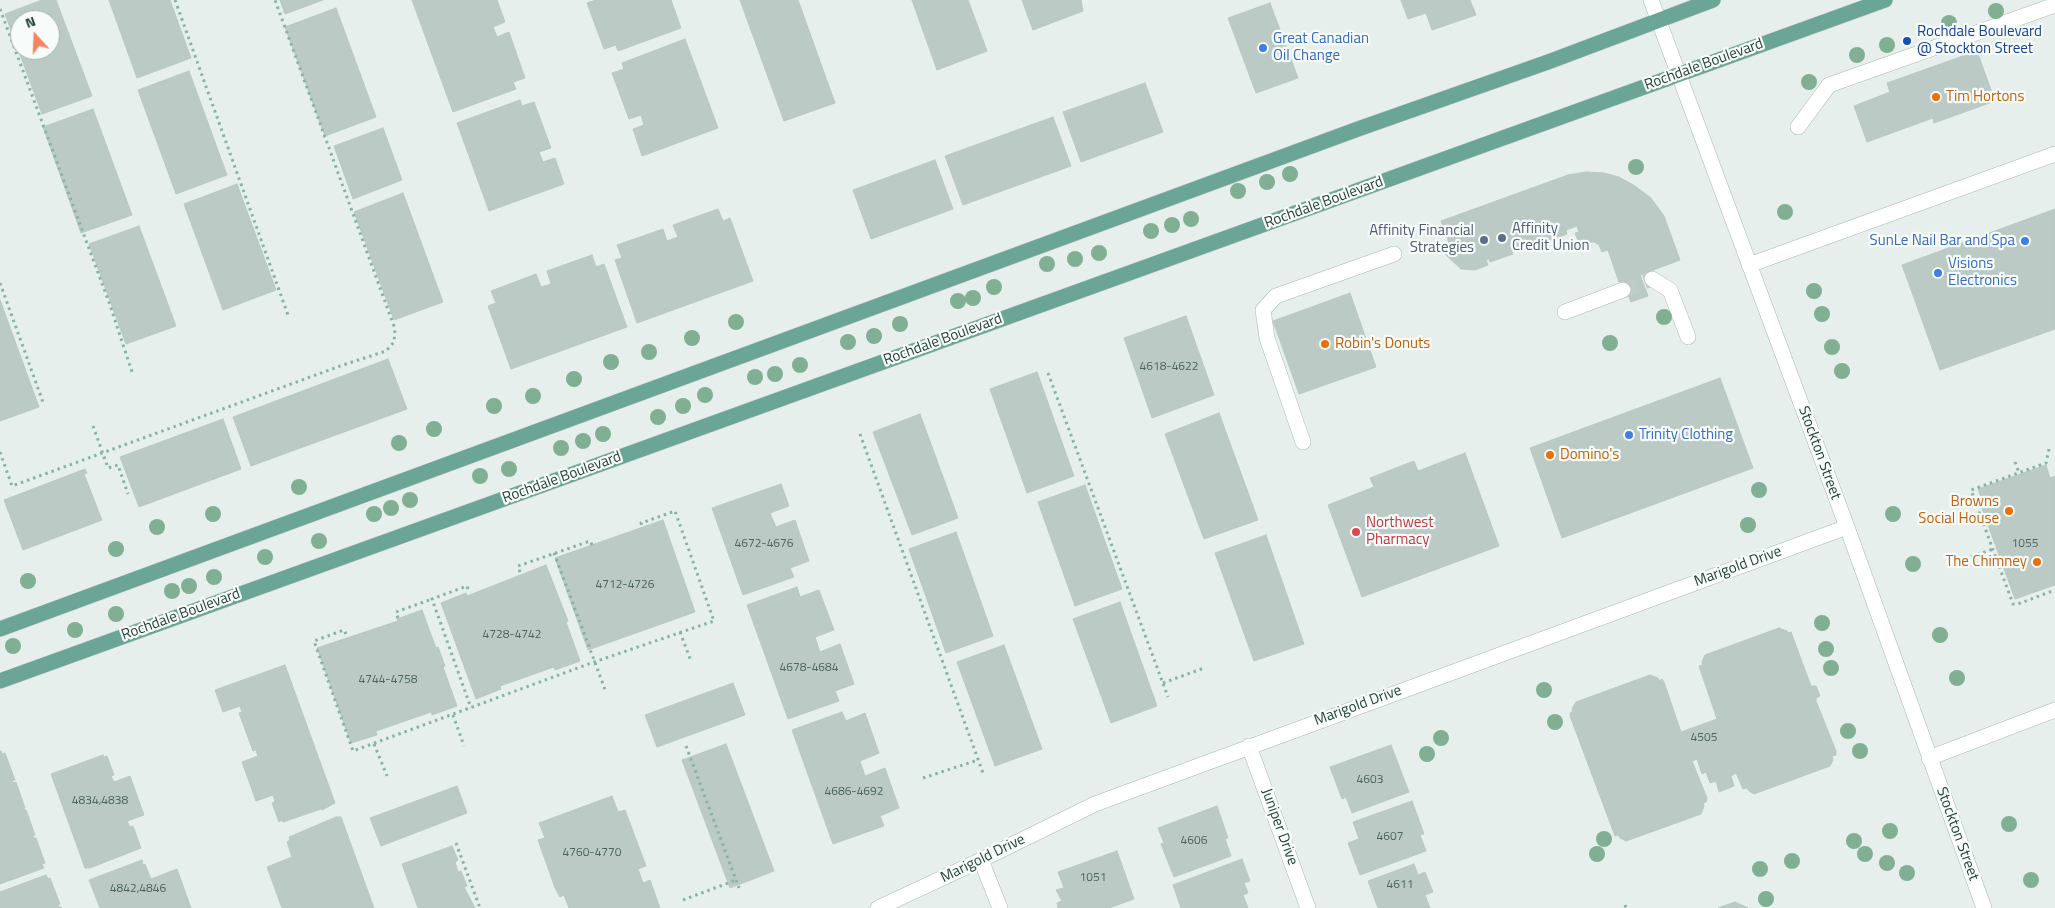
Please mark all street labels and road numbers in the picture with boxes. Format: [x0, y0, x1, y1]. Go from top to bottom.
street label: Rochdale Boulevard [1642, 35, 1766, 95]
street label: Rochdale Boulevard [1262, 173, 1386, 233]
street label: Rochdale Boulevard [881, 310, 1005, 370]
street label: Stockton Street [1794, 404, 1844, 502]
street label: Rochdale Boulevard [500, 448, 624, 508]
street label: Marigold Drive [1692, 543, 1784, 591]
street label: Rochdale Boulevard [119, 585, 243, 645]
street label: Marigold Drive [1312, 682, 1404, 730]
street label: Stockton Street [1932, 785, 1982, 883]
street label: Juniper Drive [1257, 786, 1301, 868]
street label: Marigold Drive [938, 831, 1028, 887]

